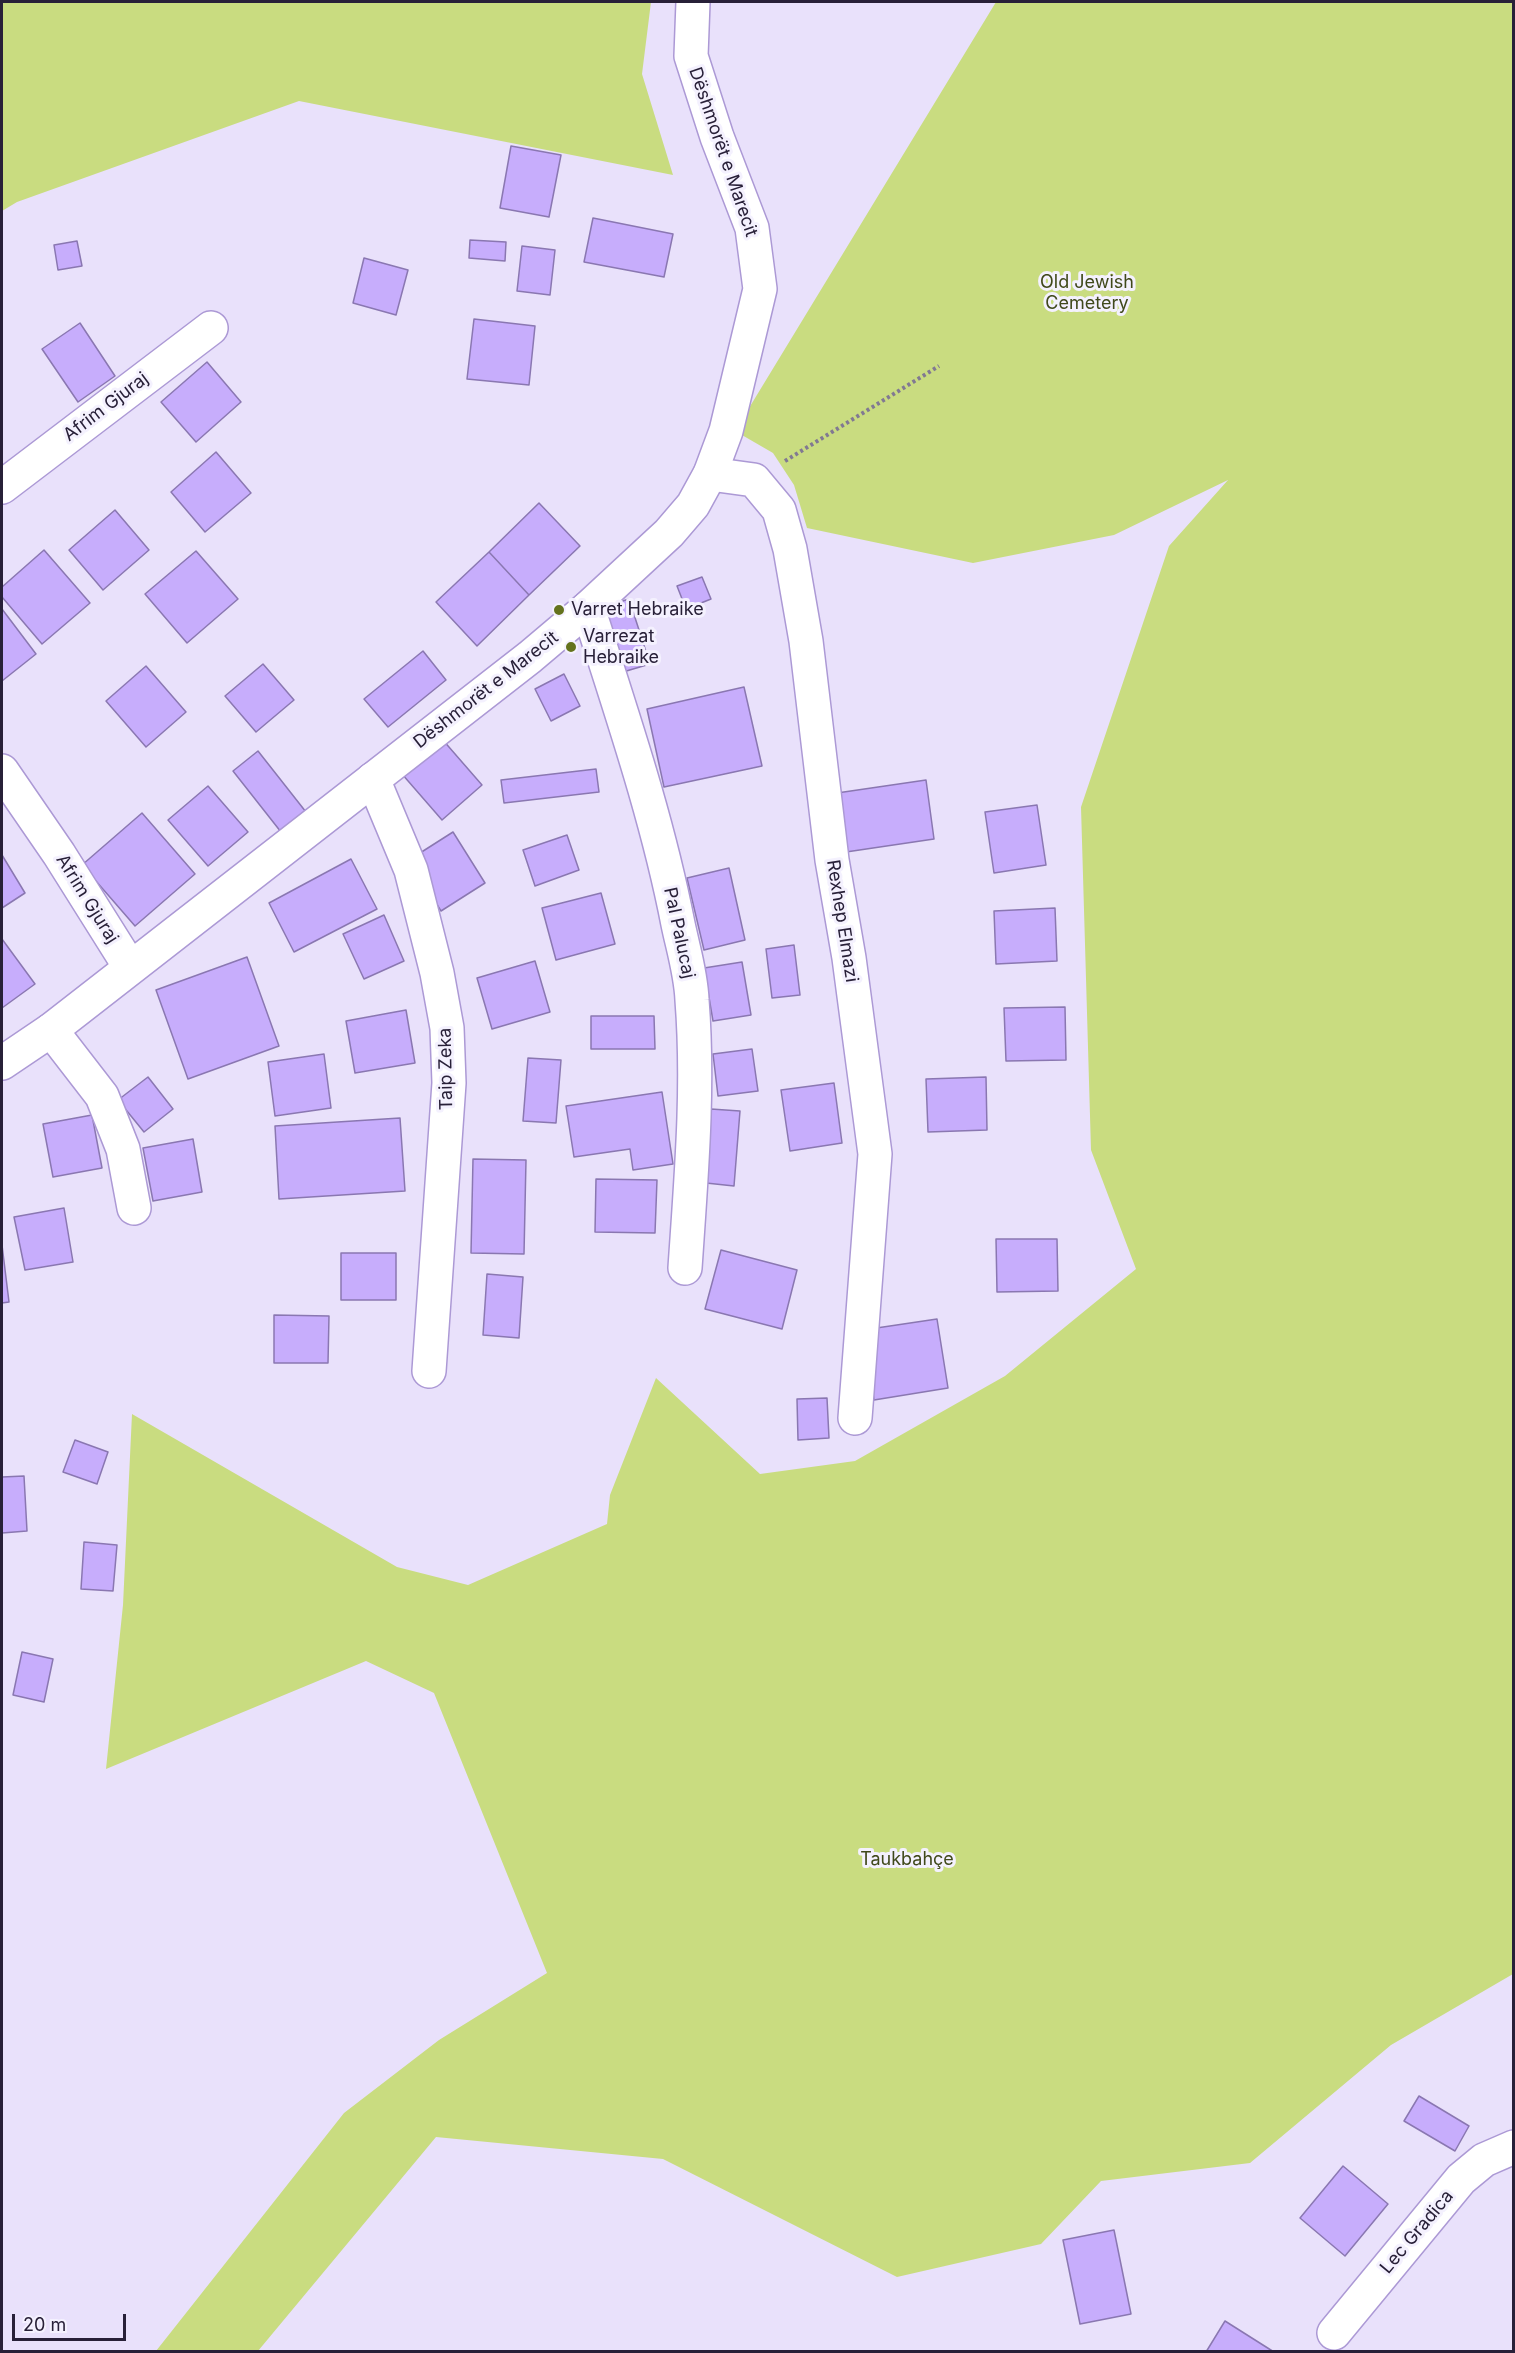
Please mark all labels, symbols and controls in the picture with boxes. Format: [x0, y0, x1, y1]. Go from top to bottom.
street label: Dëshmorët e Marecit [684, 65, 762, 239]
park label: Old Jewish Cemetery [1040, 272, 1134, 314]
street label: Afrim Gjuraj [59, 368, 153, 446]
place label: Varret Hebraike [571, 599, 704, 621]
marker: Varret Hebraike [552, 603, 566, 617]
place label: Varrezat Hebraike [583, 626, 659, 668]
street label: Dëshmorët e Marecit [409, 627, 563, 753]
marker: Varrezat Hebraike [564, 640, 578, 654]
street label: Afrim Gjuraj [51, 850, 123, 948]
street label: Rexhep Elmazi [822, 858, 862, 984]
street label: Pal Palucaj [659, 885, 699, 981]
street label: Taip Zeka [434, 1027, 458, 1111]
park label: Taukbahçe [860, 1849, 954, 1871]
street label: Lec Gradica [1376, 2186, 1458, 2278]
scale bar [15, 2302, 129, 2340]
text: 20 m [23, 2314, 66, 2335]

